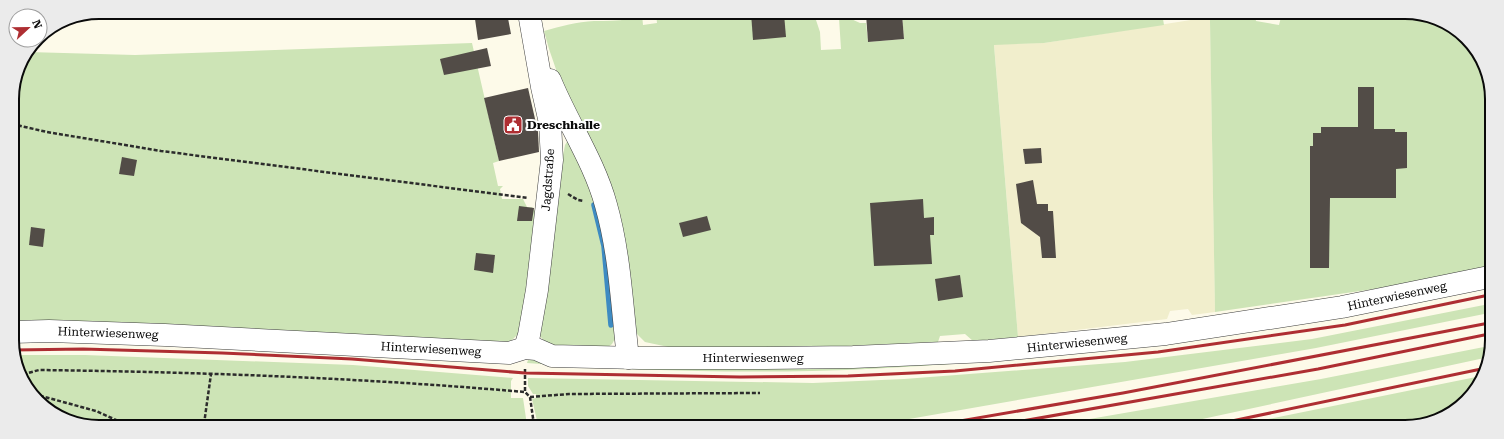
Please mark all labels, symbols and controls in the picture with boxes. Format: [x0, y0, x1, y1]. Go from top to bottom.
north arrow [8, 8, 48, 48]
text: N [29, 18, 45, 31]
public building icon: Dreschhalle [502, 114, 524, 136]
place label: Dreschhalle [527, 118, 600, 132]
street label: Jagdstraße [539, 148, 557, 212]
street label: Hinterwiesenweg [1346, 279, 1448, 313]
street label: Hinterwiesenweg [57, 324, 159, 342]
street label: Hinterwiesenweg [1026, 331, 1128, 355]
street label: Hinterwiesenweg [380, 339, 482, 359]
street label: Hinterwiesenweg [703, 351, 804, 365]

